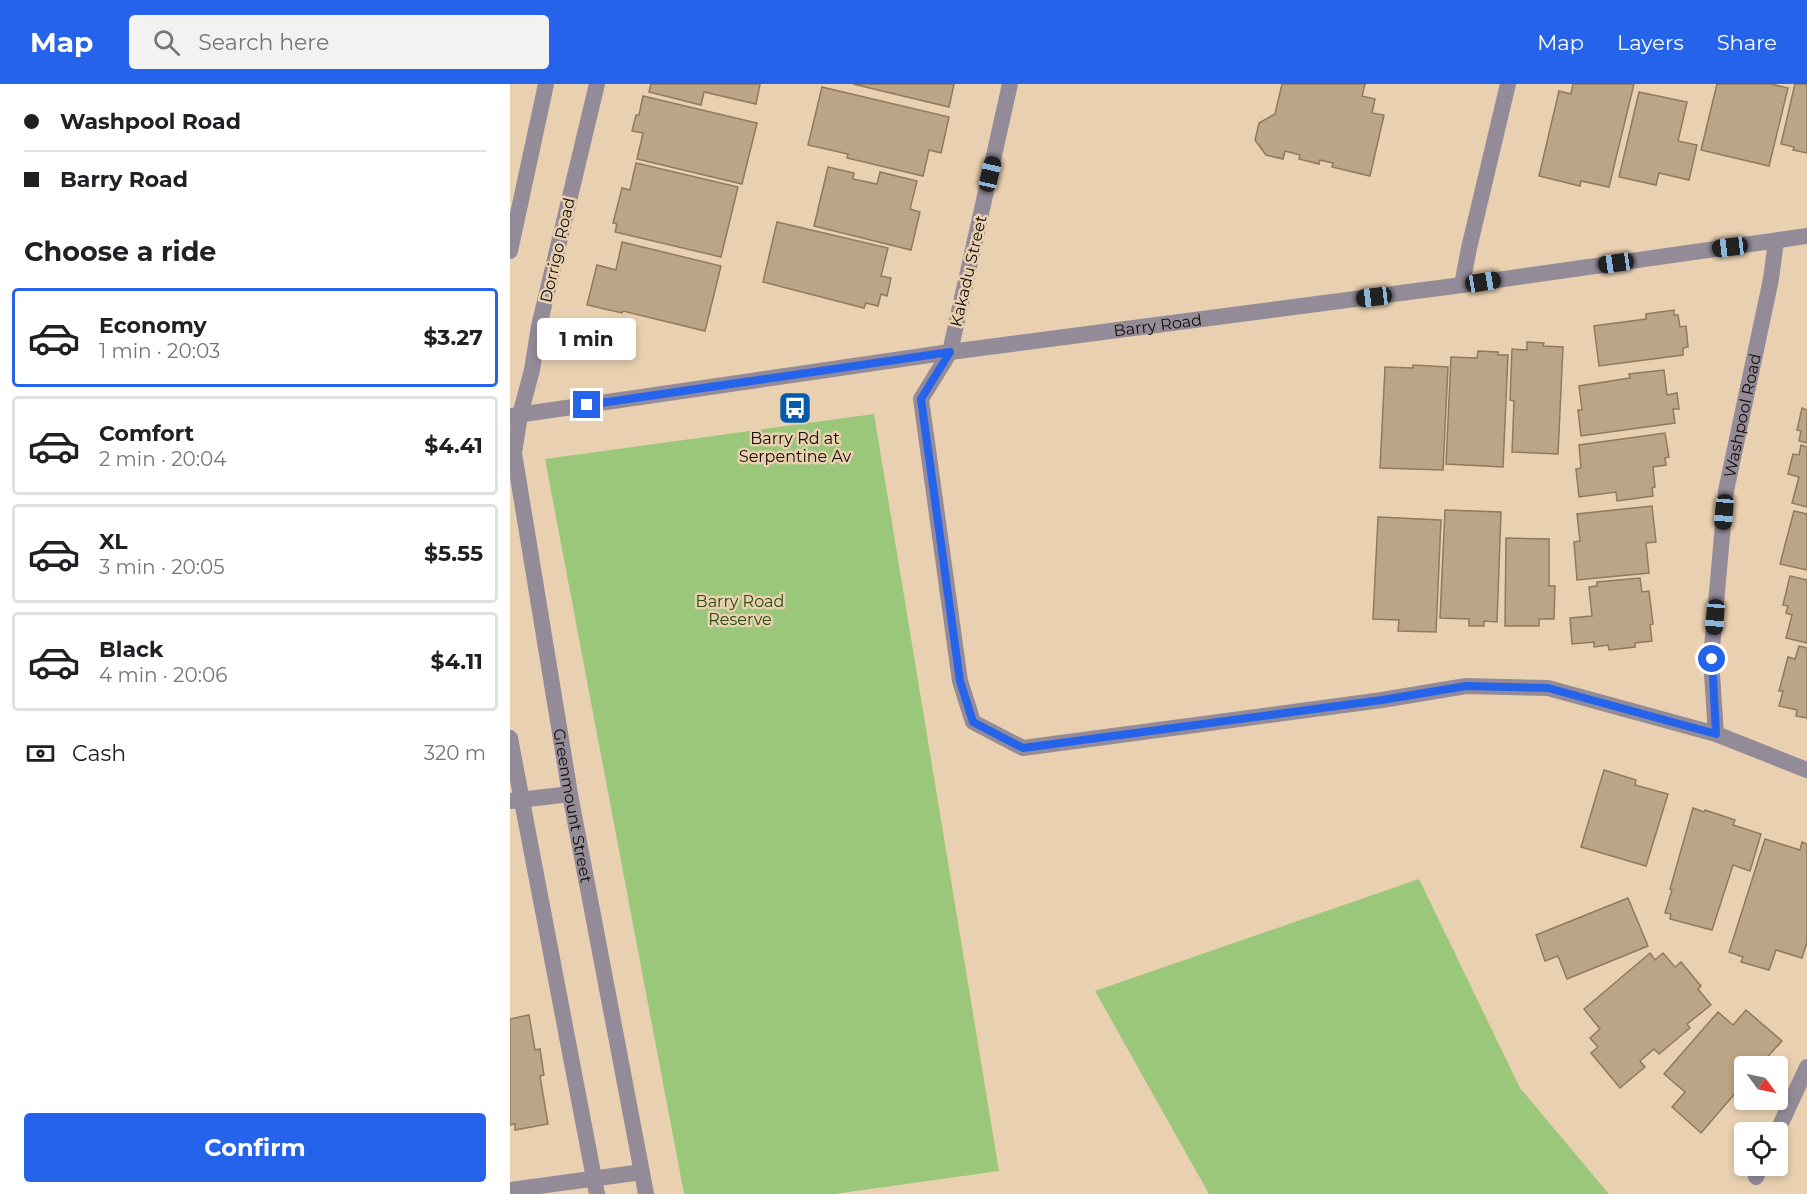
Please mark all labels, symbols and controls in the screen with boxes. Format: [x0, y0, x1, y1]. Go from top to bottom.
search box [129, 15, 549, 69]
text: Map [30, 25, 93, 59]
icon: search [150, 26, 183, 59]
text: Search here [198, 29, 329, 56]
text: Map [1537, 30, 1584, 55]
text: Layers [1617, 30, 1684, 55]
text: Share [1717, 30, 1777, 55]
text: Washpool Road [60, 108, 241, 135]
car [977, 154, 1003, 194]
text: Barry Road [60, 166, 188, 193]
street label: Dorrigo Road [536, 196, 579, 304]
street label: Kakadu Street [946, 213, 991, 329]
text: Choose a ride [24, 235, 216, 268]
car [1711, 236, 1749, 258]
car [1597, 252, 1635, 274]
car [1464, 270, 1502, 294]
car [1355, 286, 1393, 308]
street label: Barry Road [1112, 310, 1203, 341]
icon: car [27, 311, 81, 365]
text: Economy [99, 312, 207, 339]
callout: 1 min [538, 318, 637, 360]
text: $3.27 [423, 324, 483, 351]
text: 1 min [559, 327, 614, 351]
text: 1 min · 20:03 [99, 339, 220, 363]
street label: Washpool Road [1720, 352, 1765, 479]
bus stop icon: Barry Rd at Serpentine Av [777, 390, 813, 426]
route end [573, 391, 600, 418]
icon: car [27, 419, 81, 473]
text: Comfort [99, 420, 194, 447]
place label: Barry Rd at Serpentine Av [739, 429, 851, 466]
text: $4.41 [424, 432, 483, 459]
text: 2 min · 20:04 [99, 447, 227, 471]
car [1713, 493, 1735, 531]
icon: car [27, 527, 81, 581]
text: XL [99, 528, 128, 555]
text: $5.55 [424, 540, 483, 567]
text: 3 min · 20:05 [99, 555, 225, 579]
park label: Barry Road Reserve [696, 592, 784, 629]
car [1704, 598, 1726, 636]
icon: car [27, 635, 81, 689]
text: Black [99, 636, 163, 663]
route start [1698, 645, 1725, 672]
text: $4.11 [430, 648, 483, 675]
text: 4 min · 20:06 [99, 663, 227, 687]
street label: Greenmount Street [549, 727, 596, 885]
icon: cash [24, 737, 57, 770]
text: Cash [72, 740, 126, 767]
text: 320 m [424, 741, 486, 765]
north arrow [1734, 1056, 1788, 1110]
map controls [1734, 1056, 1788, 1176]
button: Confirm [24, 1113, 486, 1182]
button: locate [1734, 1122, 1788, 1176]

